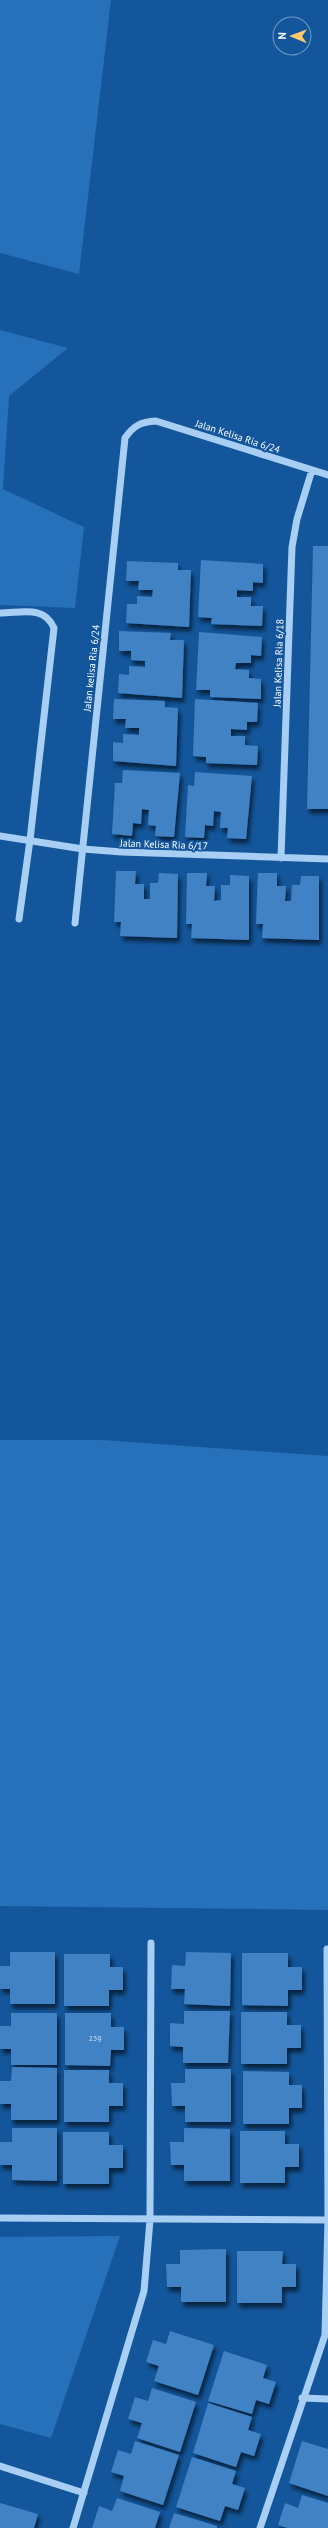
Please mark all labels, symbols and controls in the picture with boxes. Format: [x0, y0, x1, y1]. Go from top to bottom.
north arrow [272, 16, 312, 56]
text: N [275, 32, 289, 40]
street label: Jalan Kelisa Ria 6/24 [193, 416, 282, 456]
street label: Jalan Kelisa Ria 6/18 [270, 619, 287, 708]
street label: Jalan kelisa Ria 6/24 [80, 623, 103, 713]
street label: Jalan Kelisa Ria 6/17 [119, 836, 208, 853]
house number: 239 [88, 2033, 102, 2043]

